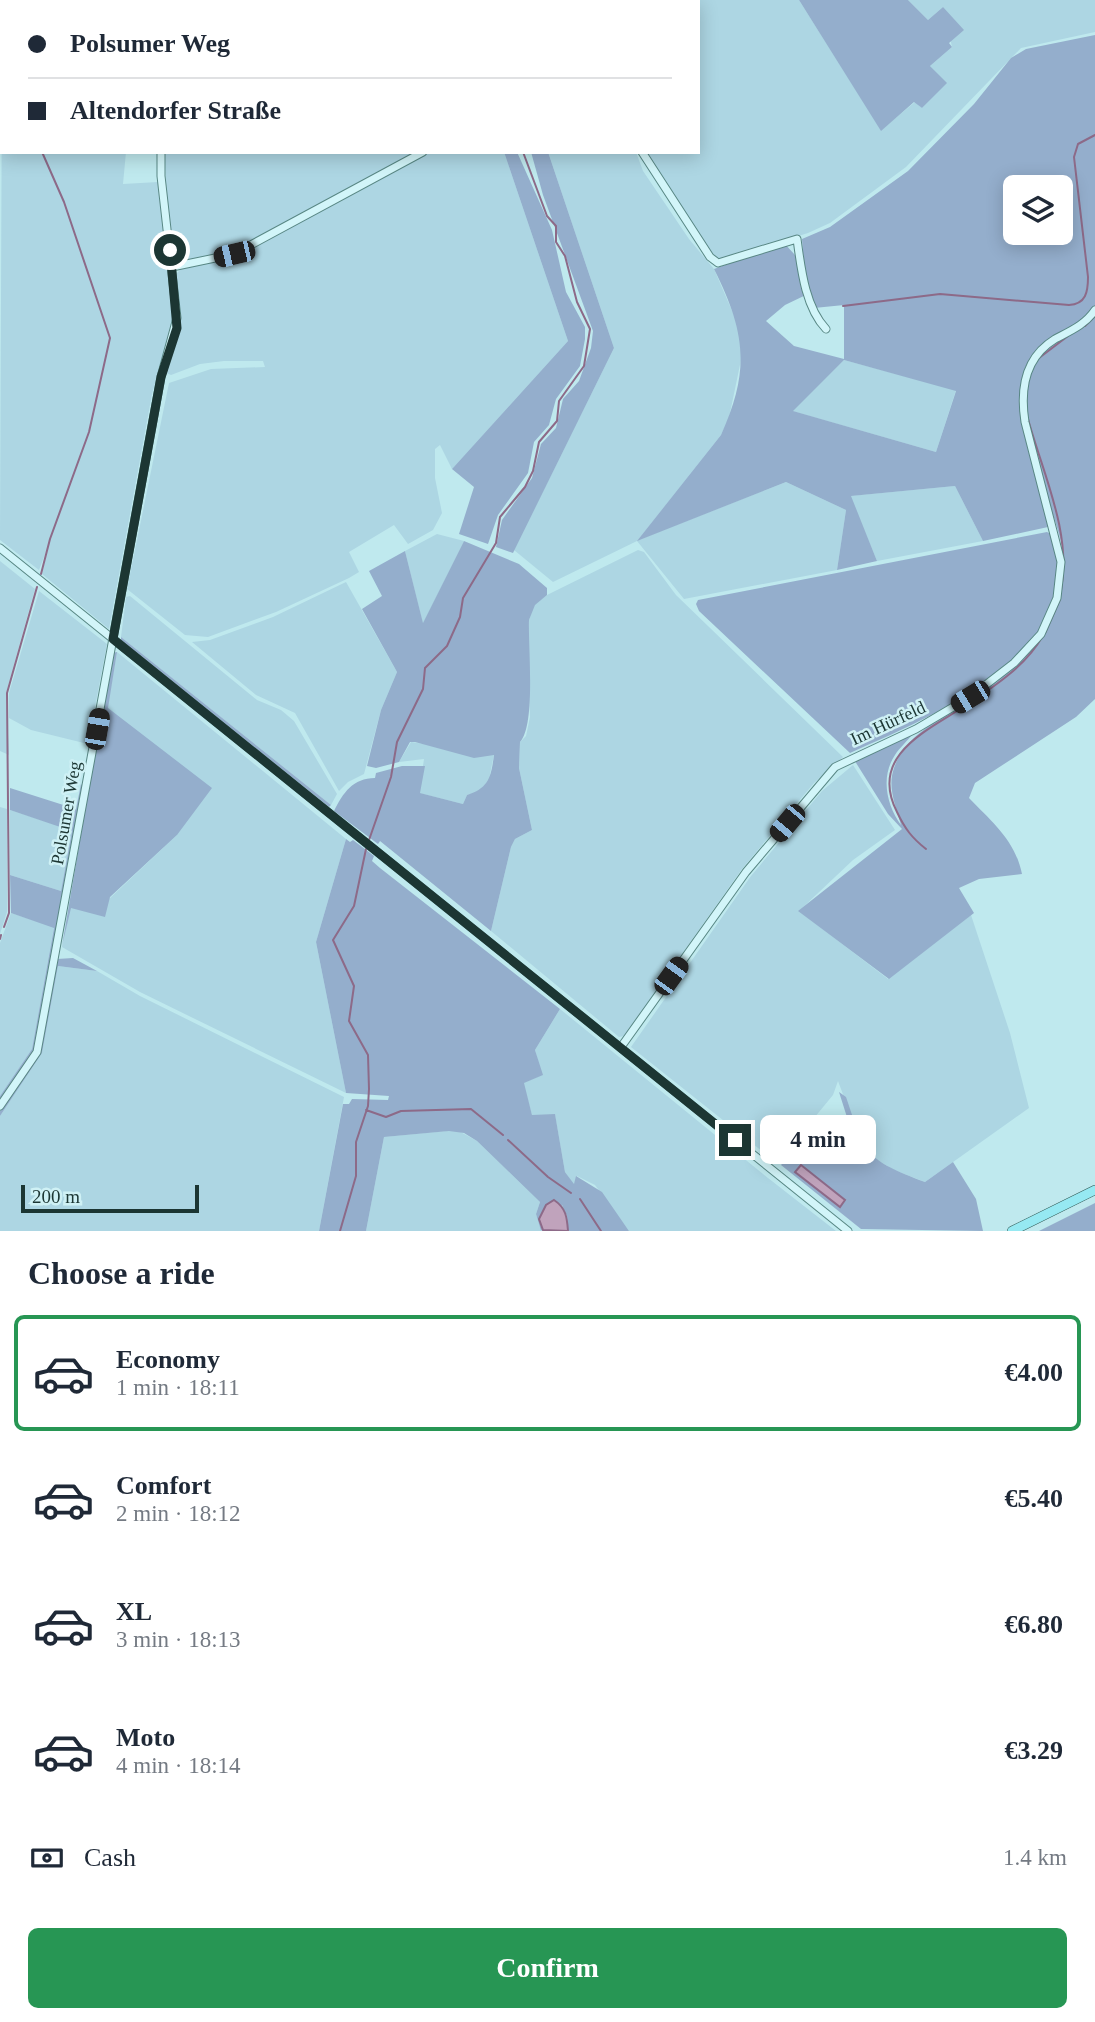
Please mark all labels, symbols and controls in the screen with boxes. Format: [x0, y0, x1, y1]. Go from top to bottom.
text: Polsumer Weg [70, 29, 230, 58]
text: Altendorfer Straße [70, 96, 281, 125]
map controls [1003, 175, 1073, 245]
button: layers [1003, 175, 1073, 245]
route start [154, 234, 186, 266]
car [212, 239, 257, 269]
car [947, 677, 994, 717]
street label: Im Hürfeld [847, 697, 929, 749]
car [84, 706, 111, 752]
street label: Polsumer Weg [47, 760, 85, 866]
car [766, 800, 809, 846]
car [651, 953, 692, 999]
callout: 4 min [760, 1116, 875, 1164]
route end [719, 1124, 751, 1156]
text: 4 min [790, 1127, 846, 1152]
scale bar [21, 1182, 200, 1214]
text: 200 m [32, 1186, 80, 1207]
text: Choose a ride [28, 1255, 215, 1291]
icon: car [32, 1342, 95, 1405]
text: Economy [116, 1345, 220, 1374]
text: €4.00 [1005, 1358, 1063, 1387]
text: 1 min · 18:11 [116, 1375, 240, 1400]
icon: car [32, 1468, 95, 1531]
text: Comfort [116, 1471, 211, 1500]
text: €5.40 [1005, 1484, 1063, 1513]
text: 2 min · 18:12 [116, 1501, 241, 1526]
icon: car [32, 1594, 95, 1657]
text: XL [116, 1597, 152, 1626]
text: €6.80 [1005, 1610, 1063, 1639]
text: 3 min · 18:13 [116, 1627, 241, 1652]
icon: car [32, 1720, 95, 1783]
text: Moto [116, 1723, 175, 1752]
text: €3.29 [1005, 1736, 1063, 1765]
text: 4 min · 18:14 [116, 1753, 241, 1778]
icon: cash [28, 1839, 66, 1877]
text: Cash [84, 1843, 136, 1872]
text: 1.4 km [1003, 1845, 1067, 1870]
button: Confirm [28, 1928, 1067, 2008]

